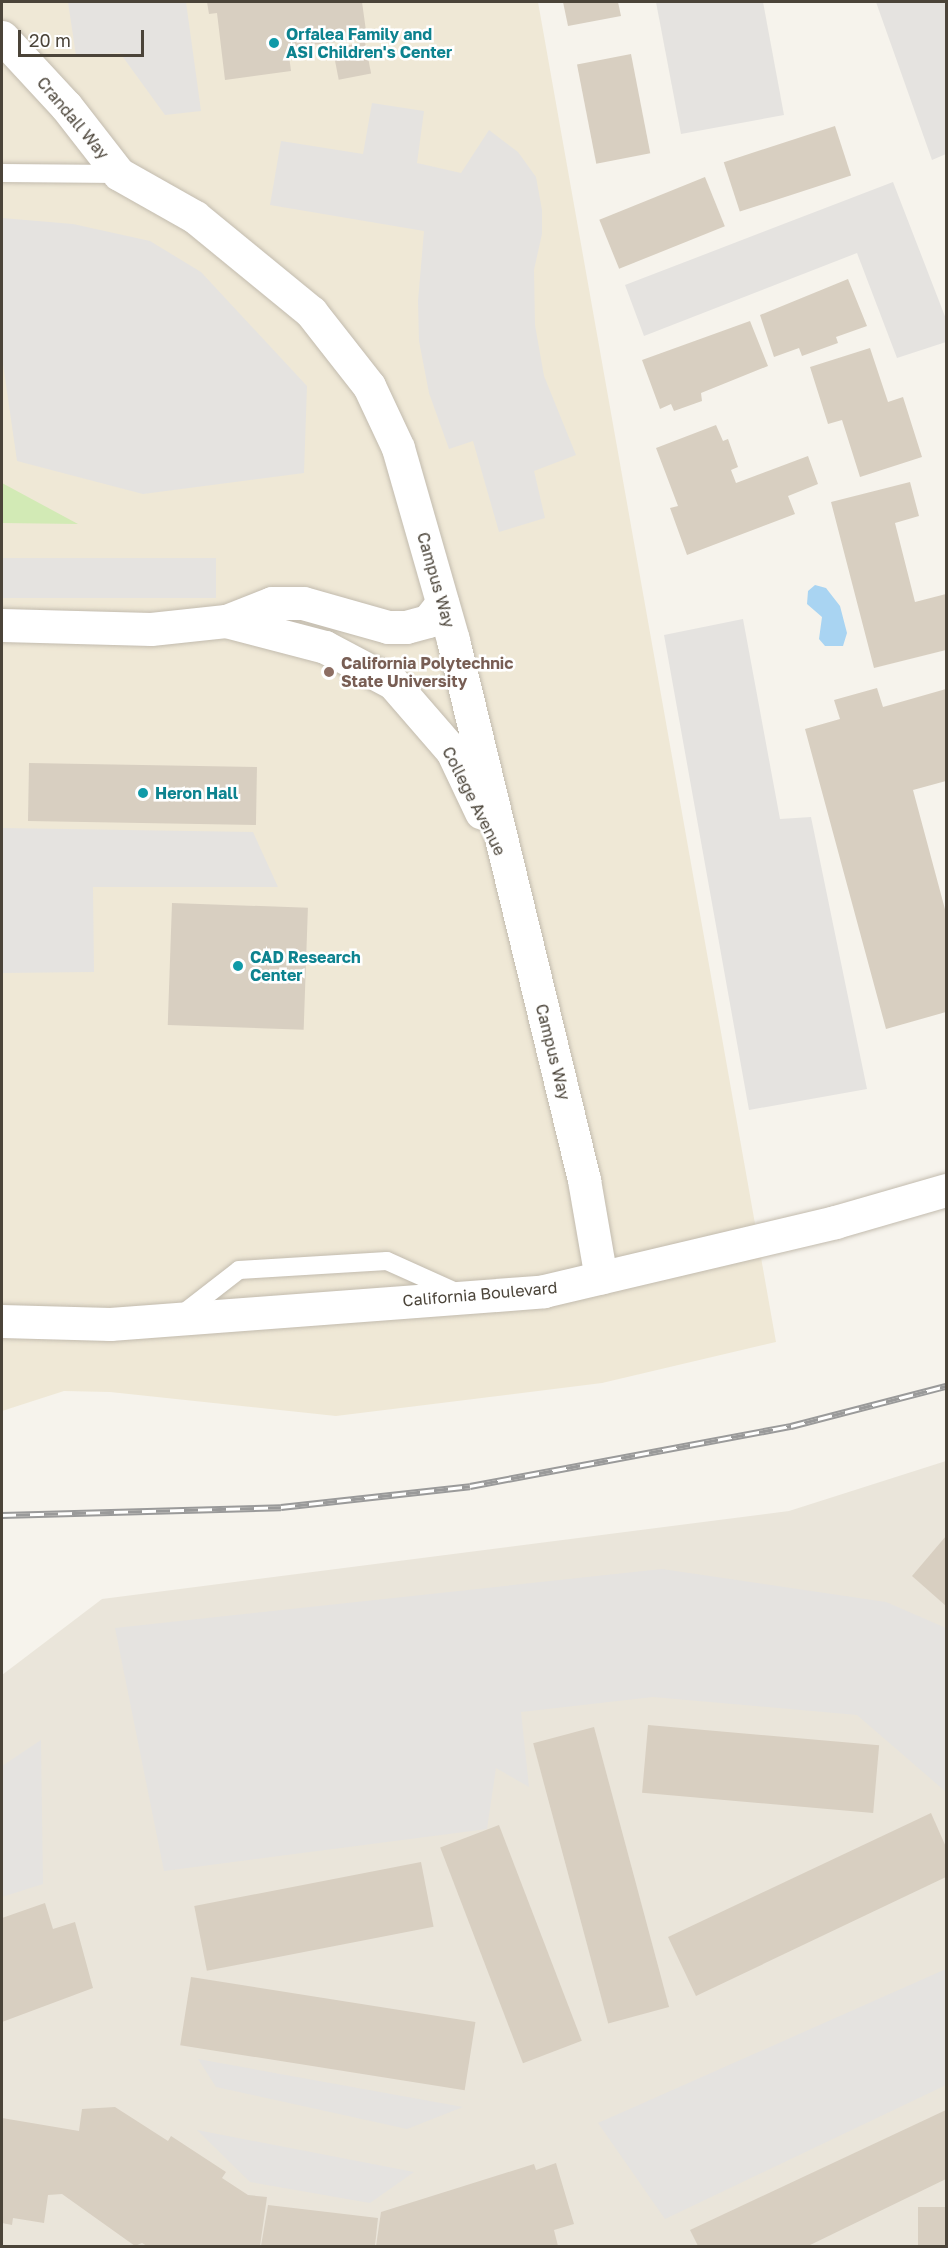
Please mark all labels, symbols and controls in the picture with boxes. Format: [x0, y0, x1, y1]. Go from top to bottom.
scale bar [21, 18, 147, 56]
place label: Orfalea Family and ASI Children's Center [286, 24, 452, 62]
text: 20 m [29, 29, 71, 51]
marker: Orfalea Family and ASI Children's Center [267, 36, 281, 50]
street label: Crandall Way [33, 73, 113, 163]
street label: Campus Way [413, 530, 459, 630]
place label: California Polytechnic State University [341, 653, 513, 691]
marker: California Polytechnic State University [322, 665, 336, 679]
street label: College Avenue [438, 743, 510, 859]
place label: Heron Hall [155, 783, 238, 803]
marker: Heron Hall [136, 786, 150, 800]
place label: CAD Research Center [250, 947, 361, 985]
marker: CAD Research Center [231, 959, 245, 973]
street label: Campus Way [532, 1002, 574, 1102]
street label: California Boulevard [402, 1278, 558, 1310]

